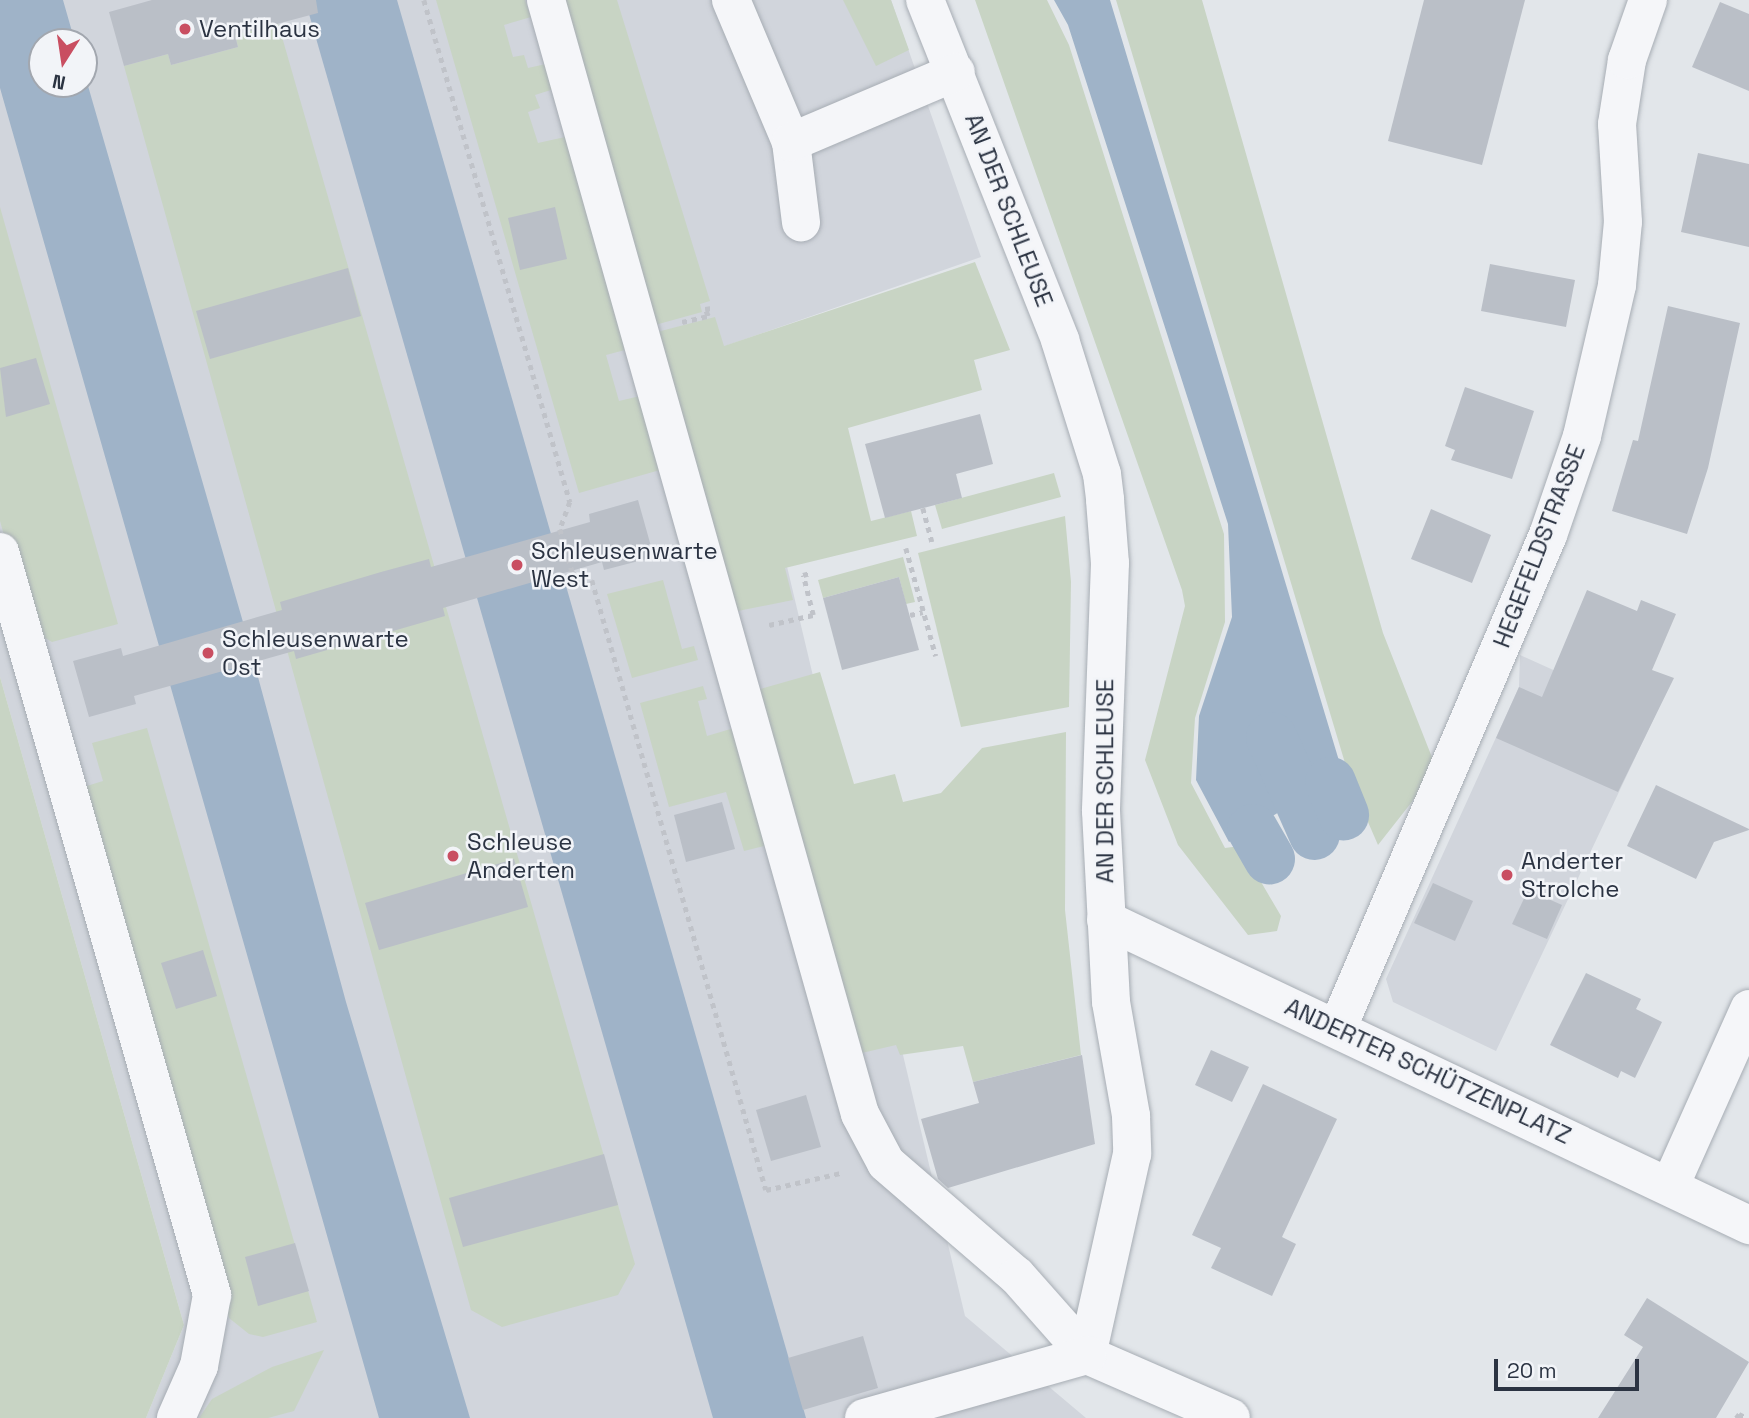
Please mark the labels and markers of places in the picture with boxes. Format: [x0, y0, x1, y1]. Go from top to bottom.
place label: Ventilhaus [199, 15, 320, 43]
marker: Ventilhaus [177, 21, 193, 37]
place label: Schleusenwarte West [531, 537, 718, 593]
marker: Schleusenwarte West [509, 557, 525, 573]
place label: Schleusenwarte Ost [222, 625, 409, 681]
marker: Schleusenwarte Ost [200, 645, 216, 661]
place label: Schleuse Anderten [467, 828, 575, 884]
place label: Anderter Strolche [1521, 847, 1623, 903]
marker: Schleuse Anderten [445, 848, 461, 864]
marker: Anderter Strolche [1499, 867, 1515, 883]

